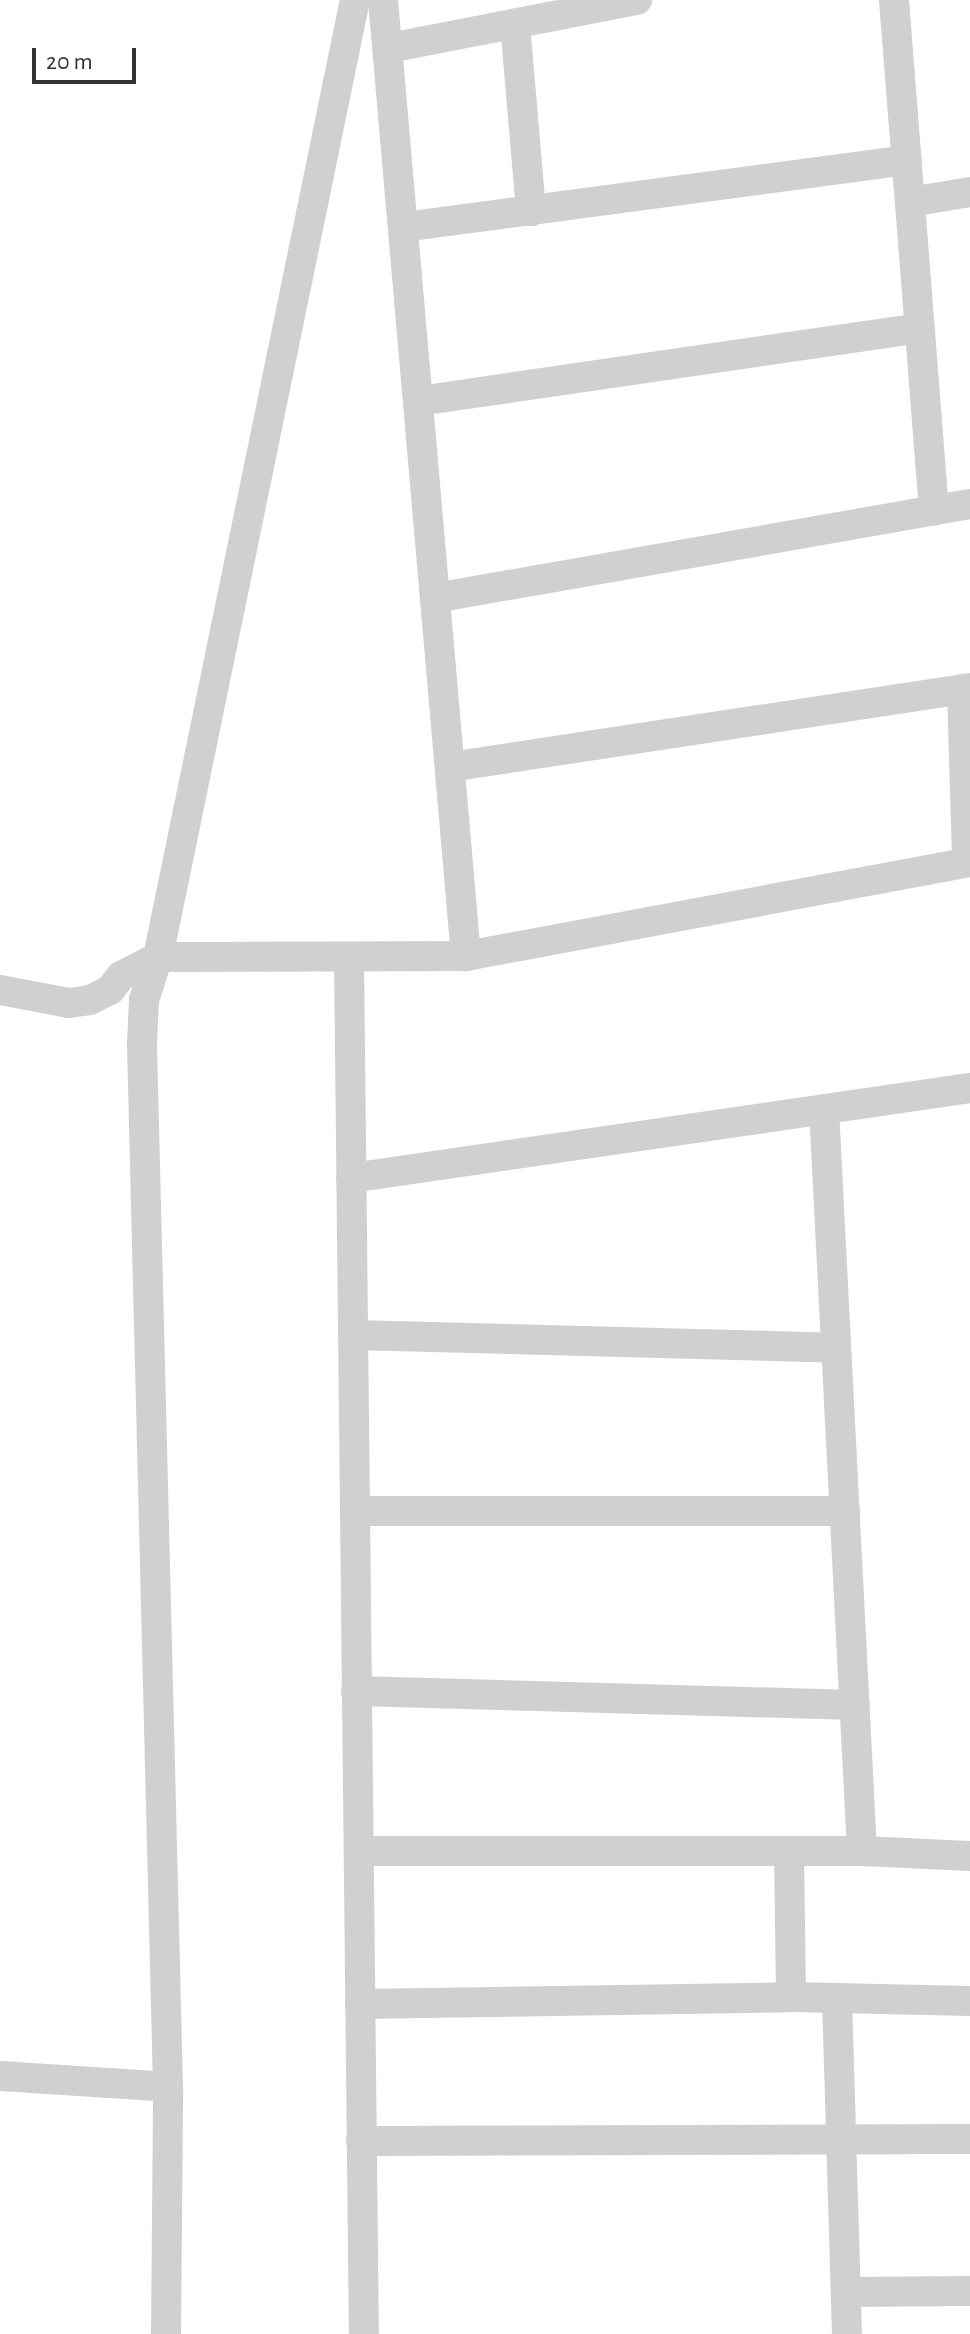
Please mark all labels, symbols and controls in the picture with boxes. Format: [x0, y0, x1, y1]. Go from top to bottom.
scale bar [36, 32, 140, 82]
text: 20 m [46, 50, 93, 74]

